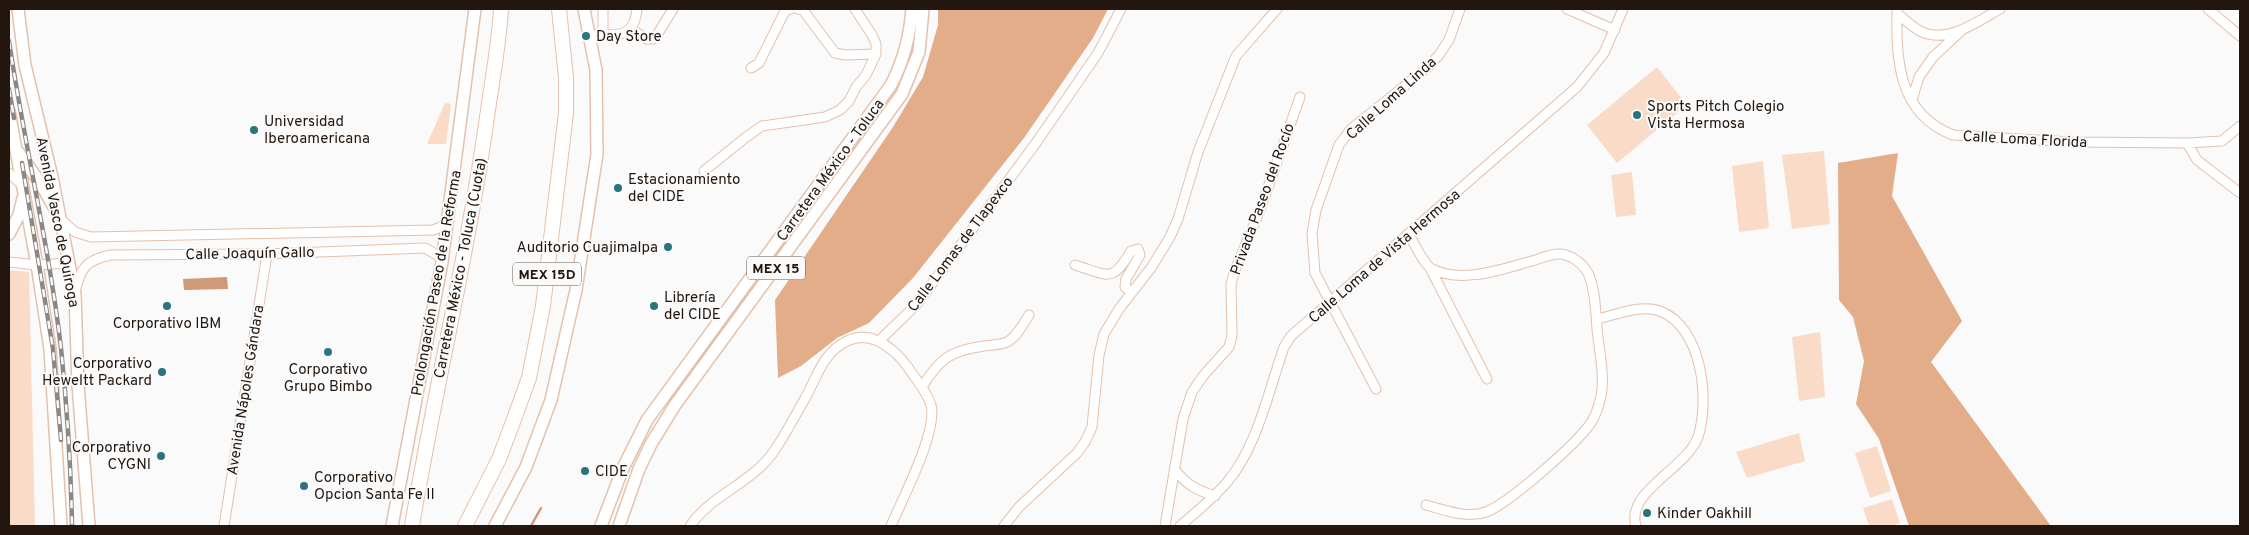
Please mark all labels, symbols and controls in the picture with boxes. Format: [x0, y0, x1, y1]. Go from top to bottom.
place label: Day Store [596, 28, 661, 47]
marker: Day Store [580, 30, 592, 42]
street label: Calle Loma Linda [1343, 54, 1441, 145]
street label: Carretera México - Toluca [773, 96, 889, 246]
place label: Sports Pitch Colegio Vista Hermosa [1647, 98, 1784, 134]
marker: Sports Pitch Colegio Vista Hermosa [1631, 109, 1643, 121]
place label: Universidad Iberoamericana [264, 113, 370, 149]
street label: Privada Paseo del Rocío [1227, 121, 1300, 278]
marker: Universidad Iberoamericana [248, 124, 260, 136]
street label: Calle Loma Florida [1962, 128, 2088, 153]
street label: Avenida Vasco de Quiroga [31, 135, 82, 309]
street label: Carretera México - Toluca (Cuota) [431, 156, 492, 380]
street label: Prolongación Paseo de la Reforma [408, 169, 467, 398]
place label: Estacionamiento del CIDE [628, 171, 740, 207]
street label: Calle Lomas de Tlapexco [904, 173, 1018, 316]
marker: Estacionamiento del CIDE [612, 182, 624, 194]
street label: Calle Loma de Vista Hermosa [1305, 186, 1465, 328]
place label: Auditorio Cuajimalpa [517, 239, 658, 258]
marker: Auditorio Cuajimalpa [662, 241, 674, 253]
street label: Calle Joaquín Gallo [185, 244, 315, 265]
road number: MEX 15 [747, 256, 805, 280]
road number: MEX 15D [513, 262, 581, 286]
place label: Librería del CIDE [664, 289, 721, 325]
marker: Corporativo IBM [161, 300, 173, 312]
marker: Librería del CIDE [648, 300, 660, 312]
street label: Avenida Nápoles Gándara [224, 304, 269, 477]
place label: Corporativo IBM [113, 315, 221, 334]
marker: Corporativo Grupo Bimbo [322, 346, 334, 358]
place label: Corporativo Heweltt Packard [42, 355, 152, 391]
place label: Corporativo Grupo Bimbo [284, 361, 372, 397]
marker: Corporativo Heweltt Packard [156, 366, 168, 378]
place label: Corporativo CYGNI [72, 439, 151, 475]
marker: Corporativo CYGNI [155, 450, 167, 462]
place label: CIDE [595, 463, 628, 482]
marker: CIDE [579, 465, 591, 477]
place label: Corporativo Opcion Santa Fe II [314, 469, 435, 505]
marker: Corporativo Opcion Santa Fe II [298, 480, 310, 492]
place label: Kinder Oakhill [1657, 505, 1752, 524]
marker: Kinder Oakhill [1641, 507, 1653, 519]

